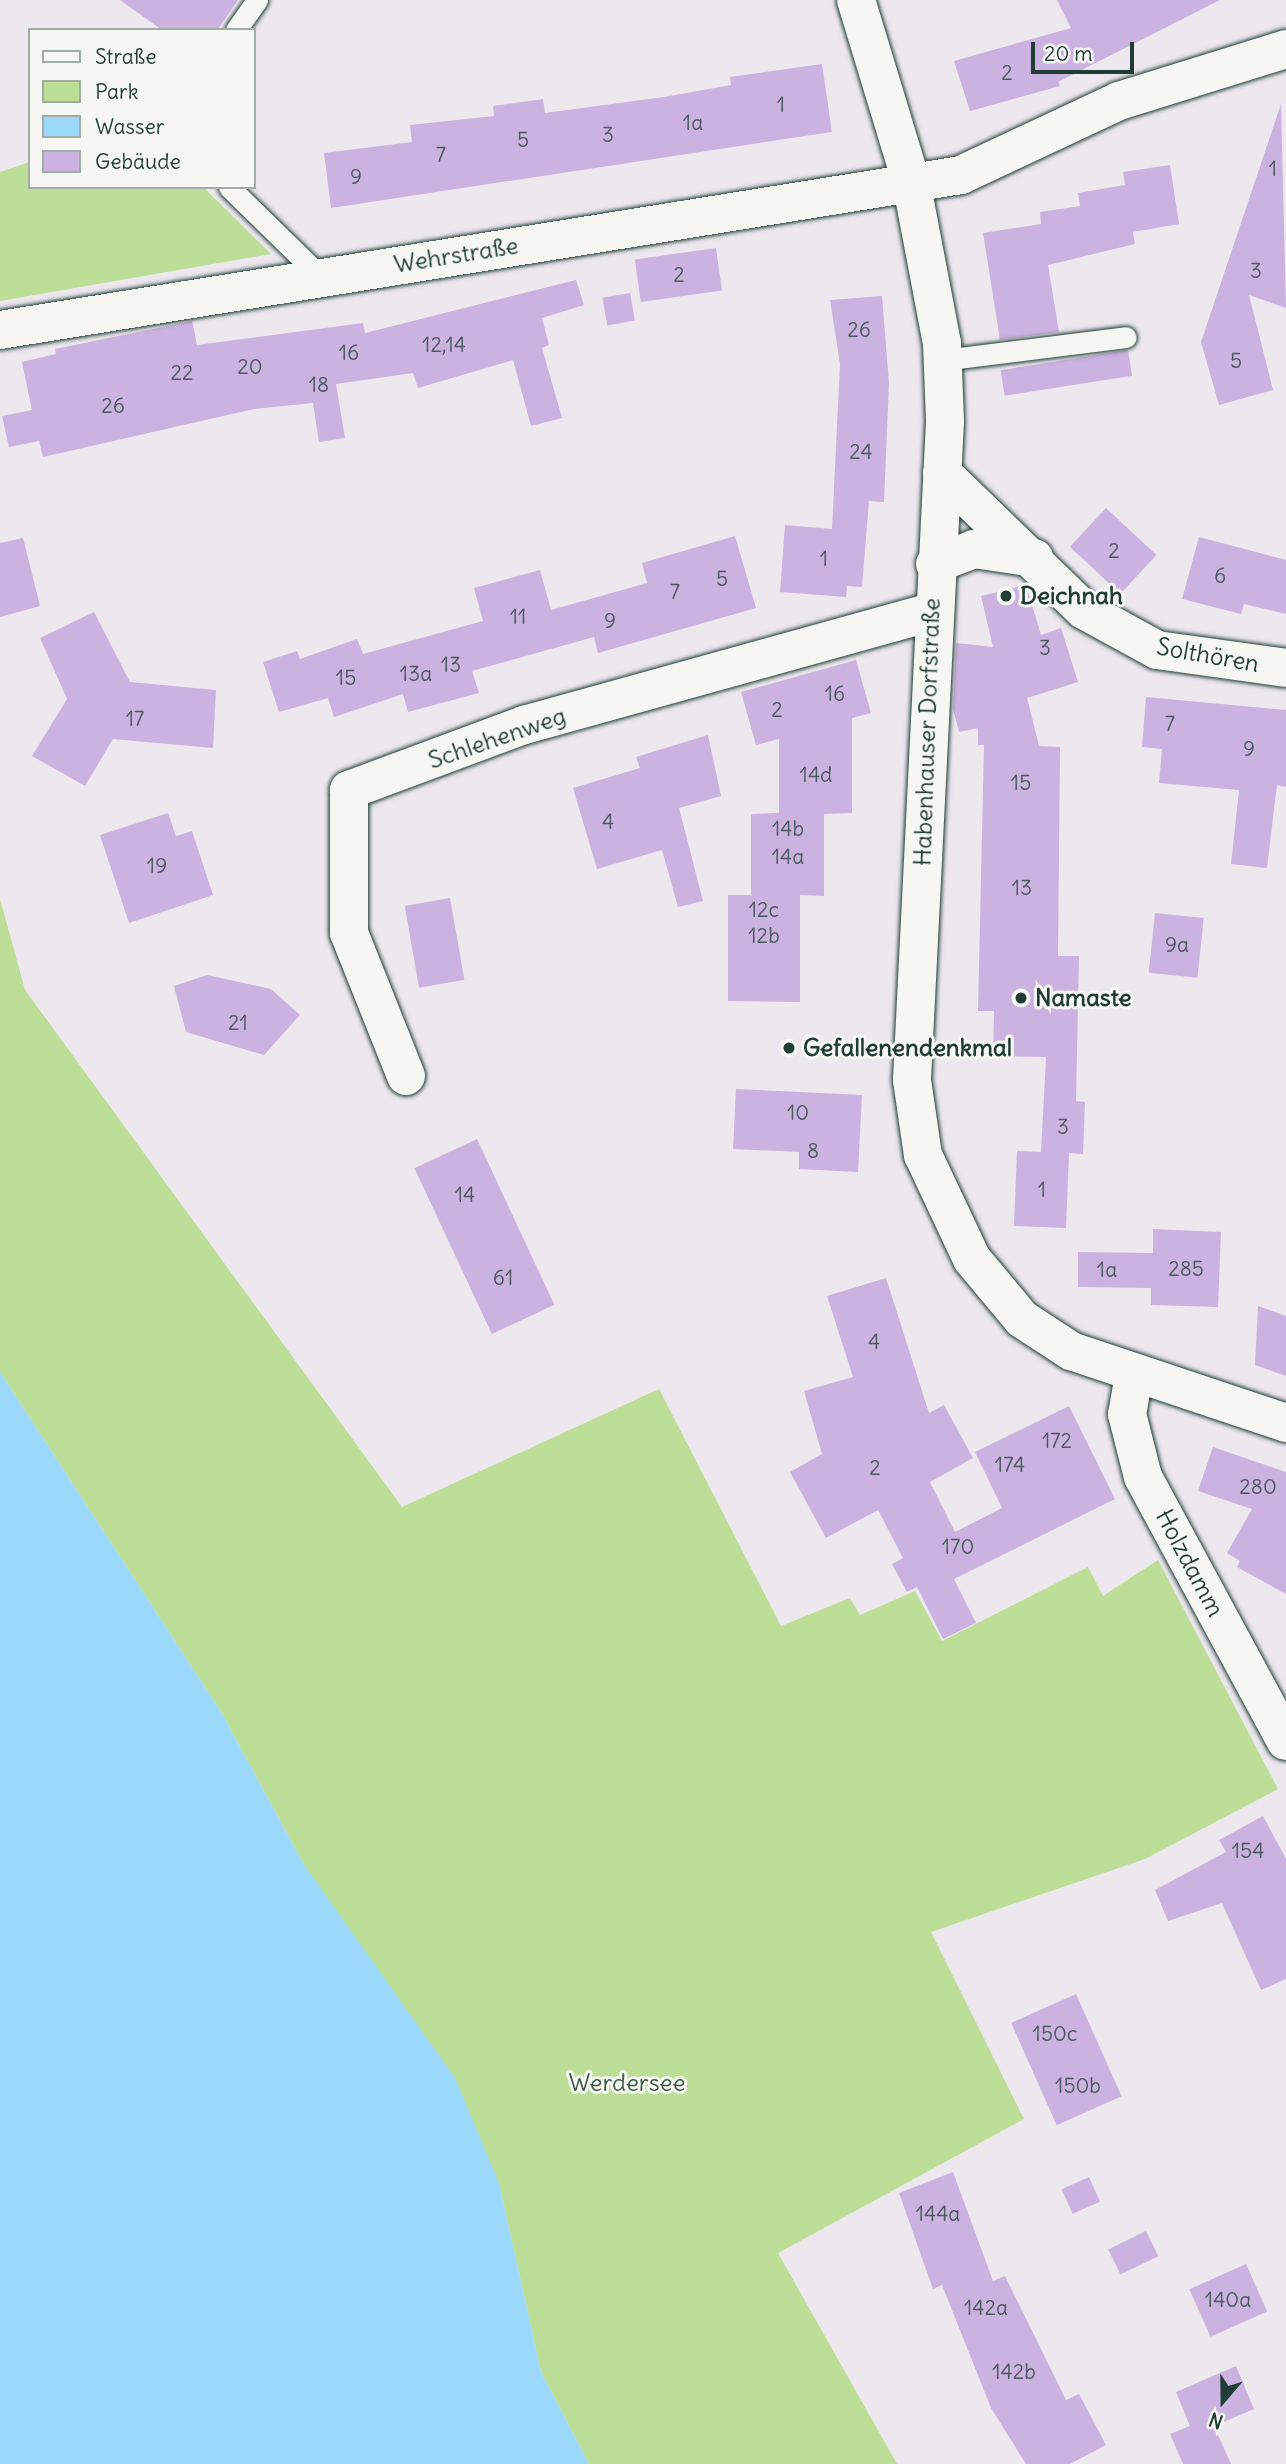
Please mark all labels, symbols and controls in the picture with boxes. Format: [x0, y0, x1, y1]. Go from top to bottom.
legend [28, 28, 256, 189]
scale bar [1034, 28, 1137, 72]
text: 20 m [1044, 40, 1093, 67]
text: Straße [95, 43, 156, 70]
house number: 2 [1001, 60, 1013, 86]
text: Park [95, 78, 138, 105]
house number: 1 [777, 92, 785, 118]
house number: 1a [683, 110, 703, 136]
text: Wasser [95, 113, 164, 140]
house number: 3 [602, 122, 614, 148]
house number: 5 [517, 127, 529, 153]
house number: 7 [436, 142, 446, 168]
text: Gebäude [95, 148, 181, 175]
house number: 1 [1269, 156, 1277, 182]
house number: 9 [350, 164, 362, 190]
street label: Wehrstraße [392, 231, 520, 279]
house number: 3 [1250, 258, 1262, 284]
house number: 2 [673, 262, 685, 288]
house number: 26 [847, 317, 871, 343]
house number: 12,14 [422, 332, 466, 358]
house number: 16 [339, 340, 359, 366]
house number: 5 [1230, 348, 1242, 374]
house number: 20 [237, 354, 263, 380]
house number: 22 [170, 360, 194, 386]
house number: 18 [309, 372, 329, 398]
house number: 26 [101, 393, 125, 419]
house number: 24 [849, 439, 873, 465]
house number: 2 [1108, 538, 1120, 564]
house number: 1 [820, 546, 828, 572]
house number: 6 [1214, 563, 1226, 589]
house number: 5 [716, 566, 728, 592]
house number: 7 [670, 579, 680, 605]
place label: Deichnah [1020, 582, 1123, 610]
marker: Deichnah [998, 588, 1014, 604]
street label: Habenhauser Dorfstraße [908, 597, 946, 867]
house number: 11 [510, 604, 526, 630]
house number: 9 [604, 608, 616, 634]
street label: Solthören [1155, 632, 1261, 678]
house number: 3 [1039, 635, 1051, 661]
house number: 13 [441, 652, 461, 678]
house number: 13a [400, 661, 432, 687]
house number: 15 [336, 665, 356, 691]
house number: 16 [825, 681, 845, 707]
house number: 2 [771, 697, 783, 723]
street label: Schlehenweg [425, 701, 569, 775]
house number: 17 [126, 706, 144, 732]
house number: 7 [1165, 711, 1175, 737]
house number: 9 [1243, 736, 1255, 762]
house number: 14d [800, 762, 832, 788]
house number: 15 [1011, 770, 1031, 796]
house number: 4 [602, 809, 614, 835]
house number: 14b [772, 816, 804, 842]
house number: 14a [772, 844, 804, 870]
house number: 19 [147, 853, 167, 879]
house number: 13 [1012, 875, 1032, 901]
house number: 12c [749, 897, 779, 923]
house number: 12b [748, 923, 780, 949]
house number: 9a [1165, 932, 1189, 958]
place label: Namaste [1035, 984, 1132, 1012]
marker: Namaste [1013, 990, 1029, 1006]
house number: 21 [228, 1010, 248, 1036]
place label: Gefallenendenkmal [803, 1034, 1012, 1062]
marker: Gefallenendenkmal [781, 1040, 797, 1056]
house number: 10 [787, 1100, 809, 1126]
house number: 3 [1057, 1114, 1069, 1140]
house number: 8 [807, 1138, 819, 1164]
house number: 1 [1038, 1177, 1046, 1203]
house number: 14 [455, 1182, 475, 1208]
house number: 285 [1168, 1256, 1204, 1282]
house number: 1a [1097, 1257, 1117, 1283]
house number: 61 [493, 1265, 513, 1291]
house number: 4 [868, 1329, 880, 1355]
house number: 172 [1042, 1428, 1072, 1454]
house number: 174 [995, 1452, 1025, 1478]
house number: 2 [869, 1455, 881, 1481]
house number: 280 [1239, 1474, 1277, 1500]
street label: Holzdamm [1150, 1504, 1230, 1622]
house number: 170 [942, 1534, 974, 1560]
house number: 154 [1232, 1838, 1264, 1864]
house number: 150c [1033, 2021, 1077, 2047]
park label: Werdersee [569, 2069, 685, 2097]
house number: 150b [1055, 2073, 1101, 2099]
house number: 144a [916, 2201, 960, 2227]
house number: 140a [1205, 2287, 1251, 2313]
house number: 142a [964, 2295, 1008, 2321]
house number: 142b [992, 2359, 1036, 2385]
north arrow [1188, 2366, 1258, 2436]
text: N [1206, 2407, 1226, 2434]

